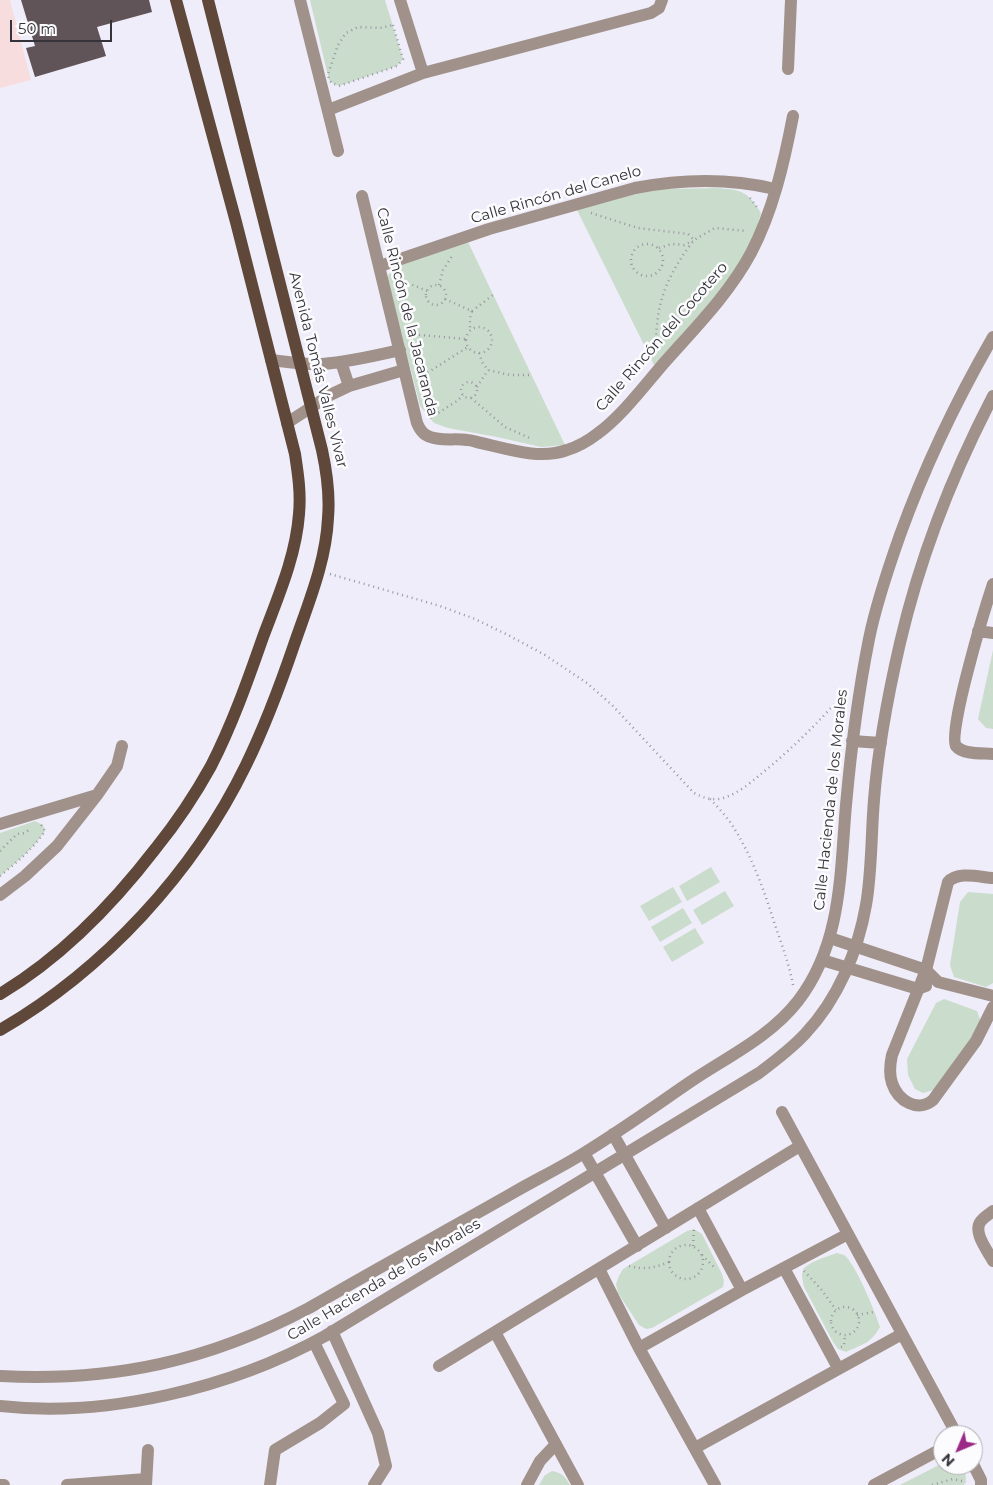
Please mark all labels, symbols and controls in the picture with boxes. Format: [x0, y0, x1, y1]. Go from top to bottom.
scale bar [12, 10, 115, 42]
text: 50 m [18, 19, 56, 38]
street label: Calle Rincón del Canelo [469, 162, 643, 228]
street label: Calle Rincón de la Jacaranda [372, 206, 442, 418]
street label: Calle Rincón del Cocotero [592, 259, 732, 415]
street label: Avenida Tomás Valles Vivar [285, 270, 351, 470]
street label: Calle Hacienda de los Morales [810, 689, 852, 911]
street label: Calle Hacienda de los Morales [284, 1215, 484, 1345]
north arrow [933, 1425, 983, 1475]
text: N [938, 1450, 958, 1470]

